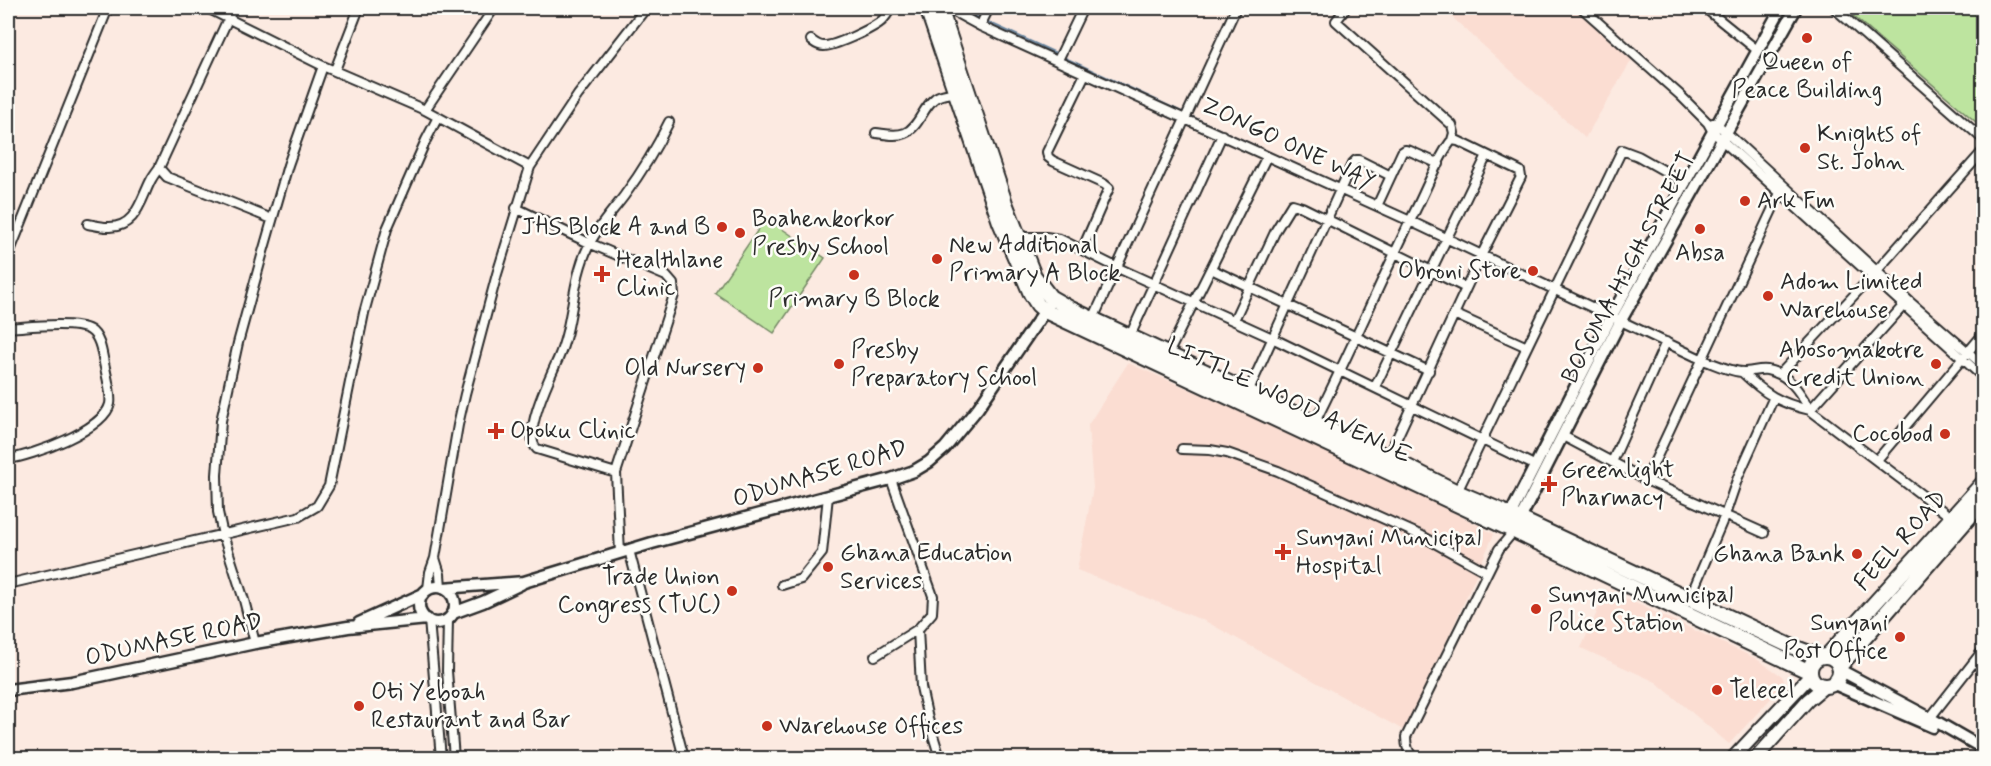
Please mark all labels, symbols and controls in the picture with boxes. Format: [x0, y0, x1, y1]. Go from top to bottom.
marker: Queen of Peace Building [1800, 31, 1814, 45]
place label: Queen of Peace Building [1732, 47, 1882, 106]
street label: ZONGO ONE WAY [1196, 90, 1380, 198]
place label: Knights of St. John [1817, 119, 1921, 178]
marker: Knights of St. John [1798, 141, 1812, 155]
street label: BOSOMA HIGH STREET [1555, 147, 1703, 389]
place label: Ark Fm [1757, 186, 1835, 217]
marker: Ark Fm [1738, 194, 1752, 208]
place label: Boahenkorkor Presby School [752, 204, 895, 263]
place label: JHS Block A and B [521, 212, 710, 243]
marker: JHS Block A and B [715, 220, 729, 234]
marker: Absa [1693, 222, 1707, 236]
marker: Boahenkorkor Presby School [733, 226, 747, 240]
place label: New Additional Primary A Block [949, 230, 1120, 289]
place label: Absa [1675, 238, 1725, 269]
place label: Healthlane Clinic [616, 245, 723, 304]
marker: New Additional Primary A Block [930, 252, 944, 266]
place label: Obroni Store [1398, 256, 1521, 287]
marker: Obroni Store [1526, 264, 1540, 278]
marker: Healthlane Clinic [593, 265, 611, 283]
place label: Adom Limited Warehouse [1780, 267, 1923, 326]
marker: Primary B Block [847, 268, 861, 282]
place label: Primary B Block [768, 284, 940, 315]
marker: Adom Limited Warehouse [1761, 289, 1775, 303]
street label: LITTLE WOOD AVENUE [1162, 331, 1416, 471]
place label: Presby Preparatory School [851, 335, 1037, 394]
place label: Abosomakotre Credit Union [1779, 335, 1924, 394]
place label: Old Nursery [624, 353, 746, 384]
marker: Presby Preparatory School [832, 357, 846, 371]
marker: Abosomakotre Credit Union [1929, 357, 1943, 371]
marker: Old Nursery [751, 361, 765, 375]
place label: Opoku Clinic [510, 416, 636, 447]
place label: Cocobod [1852, 419, 1933, 450]
marker: Opoku Clinic [487, 422, 505, 440]
marker: Cocobod [1938, 427, 1952, 441]
street label: ODUMASE ROAD [729, 433, 911, 515]
place label: Greenlight Pharmacy [1561, 455, 1674, 514]
marker: Greenlight Pharmacy [1542, 477, 1556, 491]
street label: FEEL ROAD [1847, 484, 1955, 598]
place label: Sunyani Municipal Hospital [1296, 523, 1481, 582]
place label: Ghana Education Services [840, 538, 1012, 597]
place label: Ghana Bank [1713, 539, 1845, 570]
marker: Sunyani Municipal Hospital [1274, 543, 1292, 561]
marker: Ghana Bank [1850, 547, 1864, 561]
marker: Ghana Education Services [821, 560, 835, 574]
place label: Trade Union Congress (TUC) [558, 562, 720, 623]
place label: Sunyani Municipal Police Station [1548, 580, 1733, 639]
marker: Trade Union Congress (TUC) [725, 584, 739, 598]
marker: Sunyani Municipal Police Station [1529, 602, 1543, 616]
street label: ODUMASE ROAD [82, 606, 266, 674]
place label: Sunyani Post Office [1783, 608, 1888, 667]
marker: Sunyani Post Office [1893, 630, 1907, 644]
place label: Telecel [1729, 675, 1794, 706]
place label: Oti Yeboah Restaurant and Bar [371, 677, 571, 736]
marker: Telecel [1710, 683, 1724, 697]
marker: Oti Yeboah Restaurant and Bar [352, 699, 366, 713]
place label: Warehouse Offices [779, 711, 963, 742]
marker: Warehouse Offices [760, 719, 774, 733]

